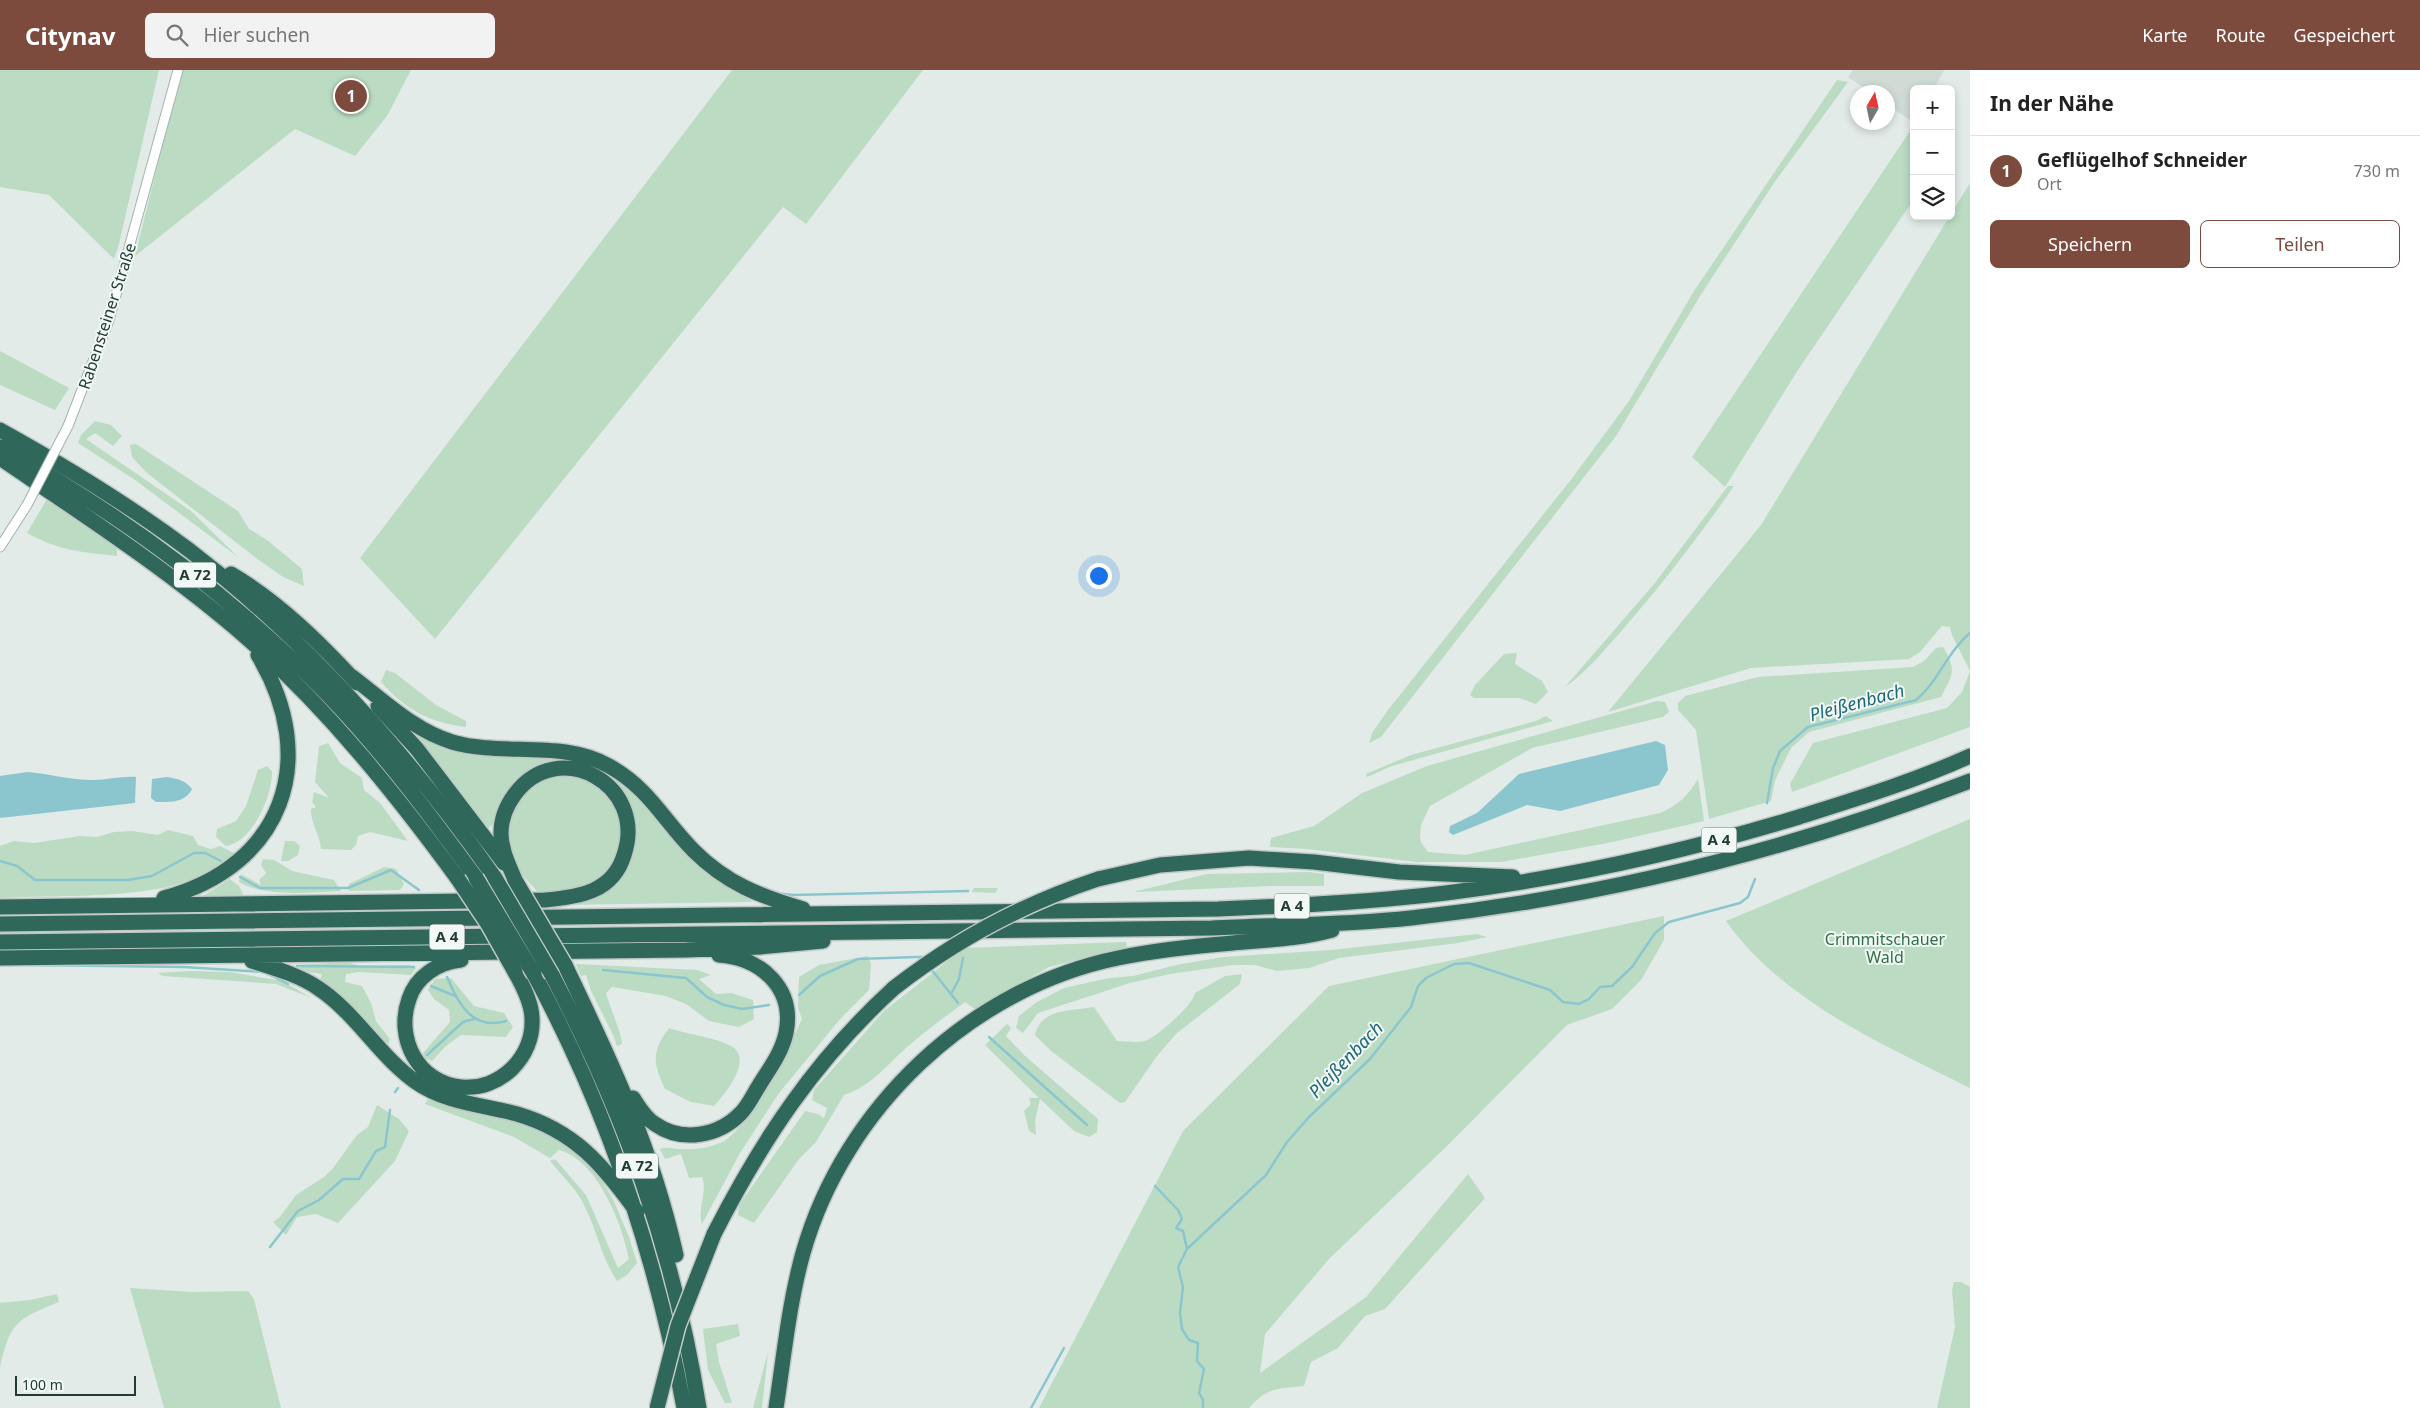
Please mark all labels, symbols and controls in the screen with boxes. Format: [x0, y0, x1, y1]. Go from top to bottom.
search box [145, 13, 495, 58]
text: Citynav [25, 19, 115, 52]
icon: search [163, 21, 191, 49]
text: Hier suchen [203, 22, 310, 48]
text: Karte [2142, 23, 2188, 47]
text: Route [2216, 23, 2265, 47]
text: Gespeichert [2293, 23, 2395, 47]
pin: 1 [335, 77, 367, 115]
north arrow [1850, 85, 1895, 130]
map controls [1910, 85, 1955, 220]
button: + [1910, 85, 1955, 130]
text: In der Nähe [1990, 89, 2114, 117]
button: − [1910, 130, 1955, 175]
text: Geflügelhof Schneider [2037, 147, 2247, 173]
text: 1 [2001, 160, 2011, 182]
text: 730 m [2353, 160, 2400, 182]
text: Ort [2037, 173, 2062, 195]
button: layers [1910, 175, 1955, 220]
button: Speichern [1990, 220, 2190, 268]
button: Teilen [2200, 220, 2400, 268]
street label: Rabensteiner Straße [73, 240, 141, 392]
road number: A 72 [174, 562, 216, 588]
your location [1086, 563, 1112, 589]
water label: Pleißenbach [1806, 678, 1907, 726]
road number: A 4 [1702, 828, 1736, 852]
road number: A 4 [1274, 894, 1310, 918]
road number: A 4 [430, 924, 464, 950]
park label: Crimmitschauer Wald [1825, 928, 1946, 968]
water label: Pleißenbach [1303, 1016, 1388, 1103]
road number: A 72 [616, 1154, 658, 1178]
scale bar [15, 1373, 136, 1396]
text: 100 m [22, 1375, 63, 1394]

